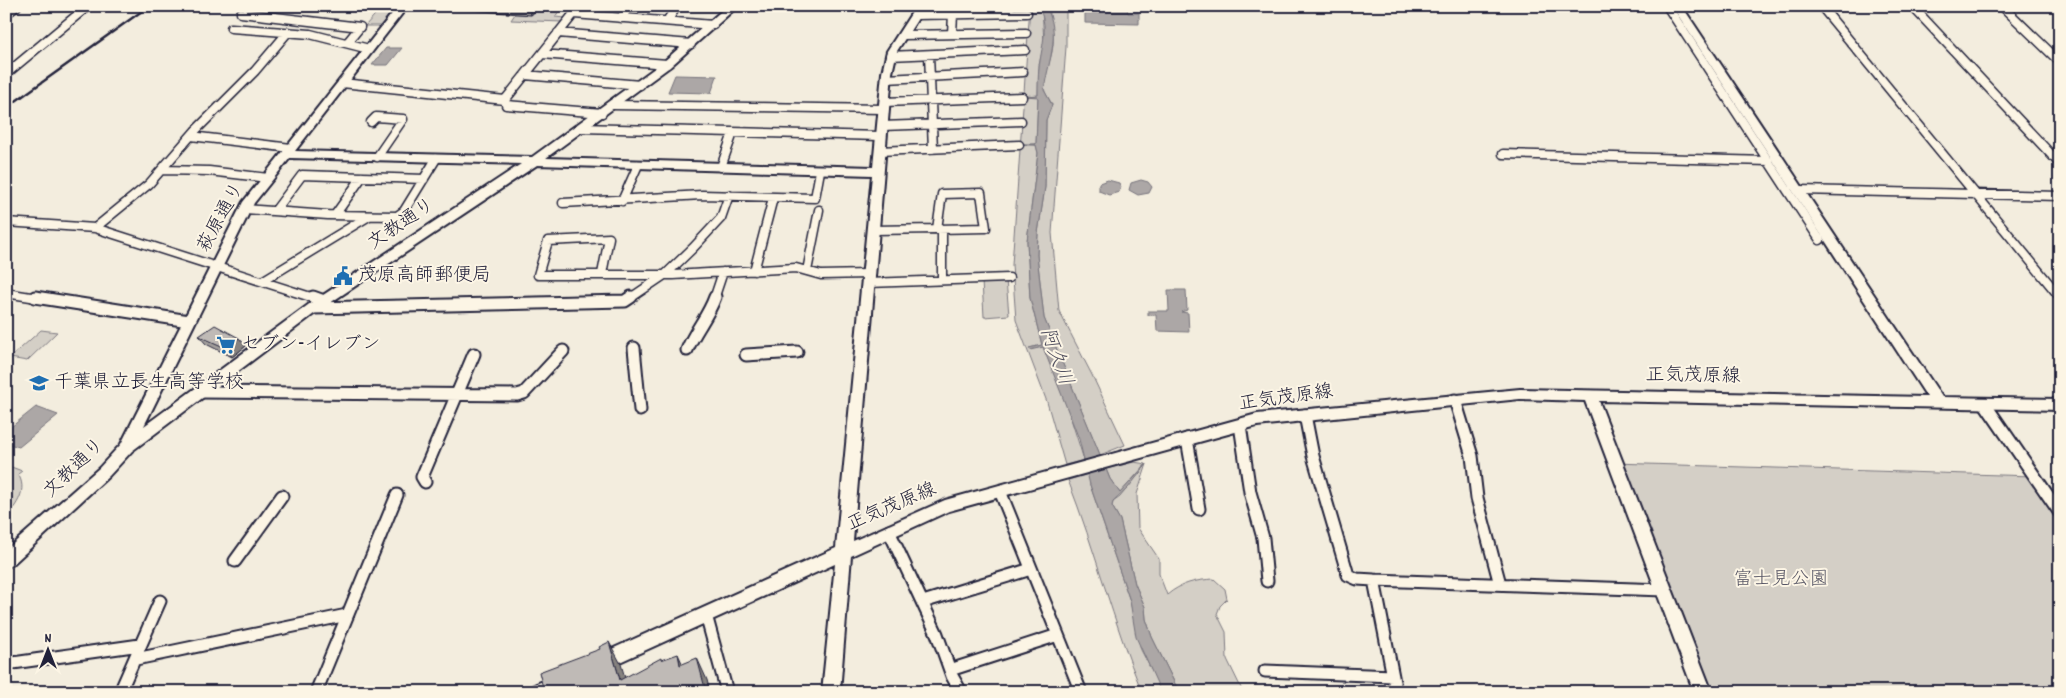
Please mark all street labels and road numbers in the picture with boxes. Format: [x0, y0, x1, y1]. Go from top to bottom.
street label: 萩原通り [192, 178, 252, 258]
street label: 文教通り [363, 193, 441, 257]
street label: 正気茂原線 [1645, 363, 1741, 391]
street label: 正気茂原線 [1237, 379, 1335, 419]
street label: 文教通り [38, 433, 112, 505]
street label: 正気茂原線 [843, 477, 941, 539]

